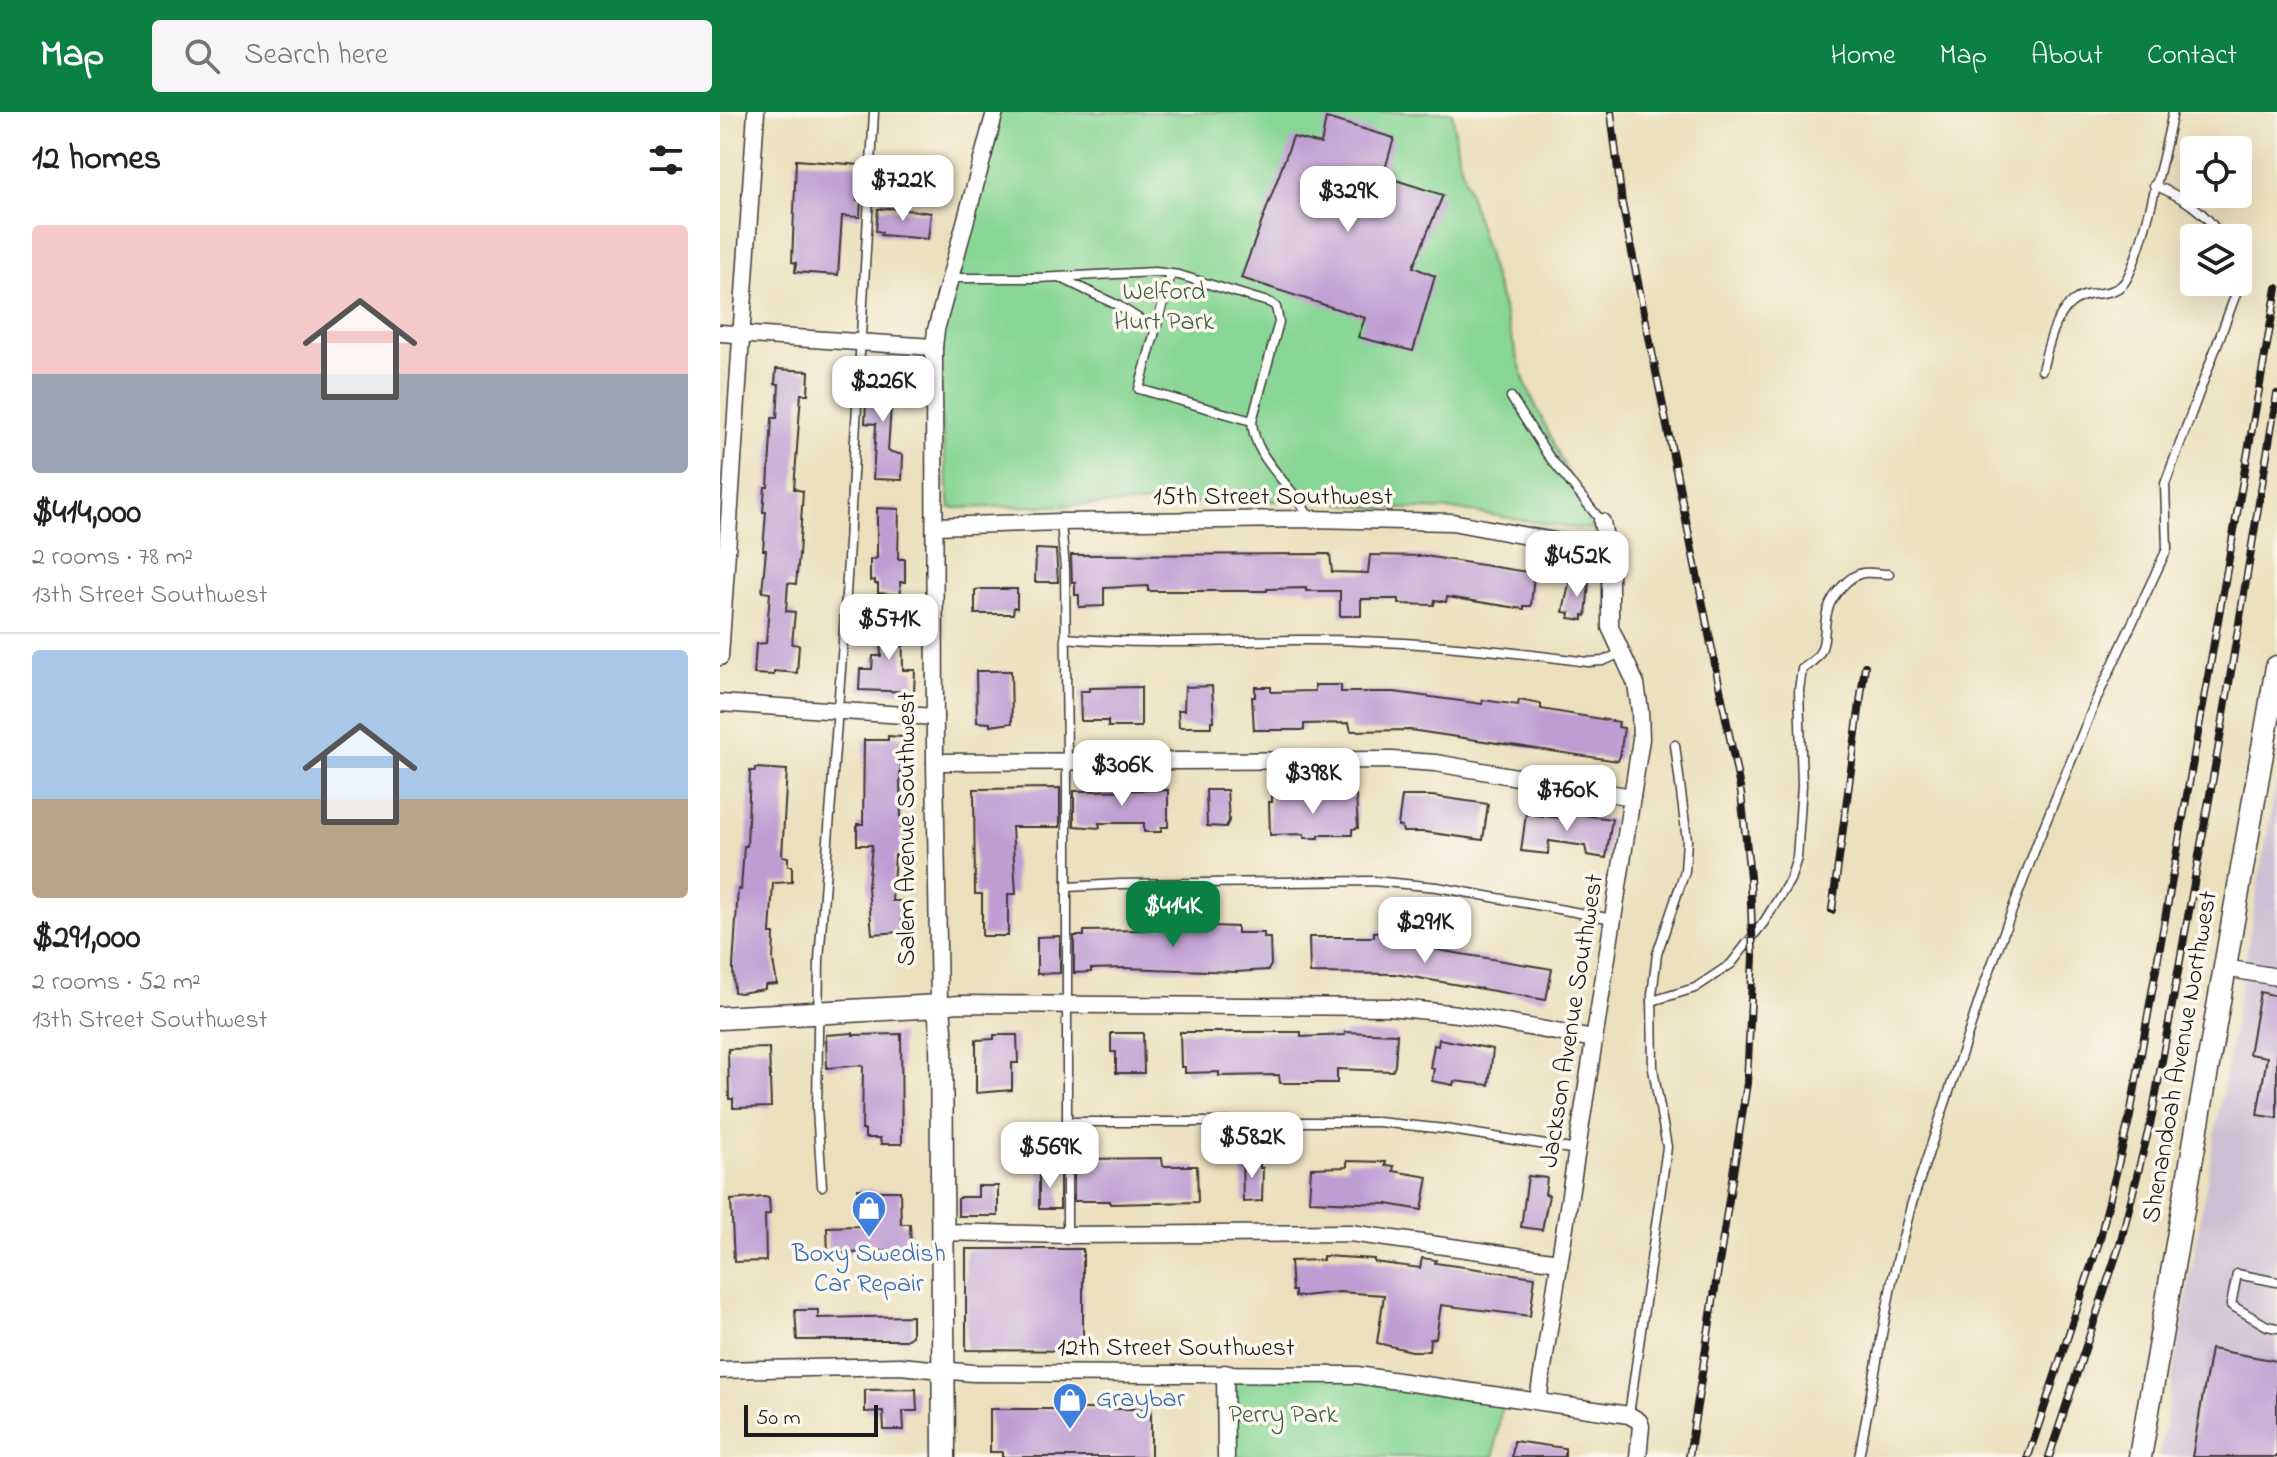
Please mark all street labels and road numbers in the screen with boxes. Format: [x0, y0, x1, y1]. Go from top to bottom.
street label: 15th Street Southwest [1153, 479, 1393, 517]
street label: Salem Avenue Southwest [889, 692, 927, 966]
street label: Jackson Avenue Southwest [1531, 871, 1615, 1171]
street label: Shenandoah Avenue Northwest [2133, 888, 2229, 1226]
street label: 12th Street Southwest [1057, 1330, 1295, 1368]

